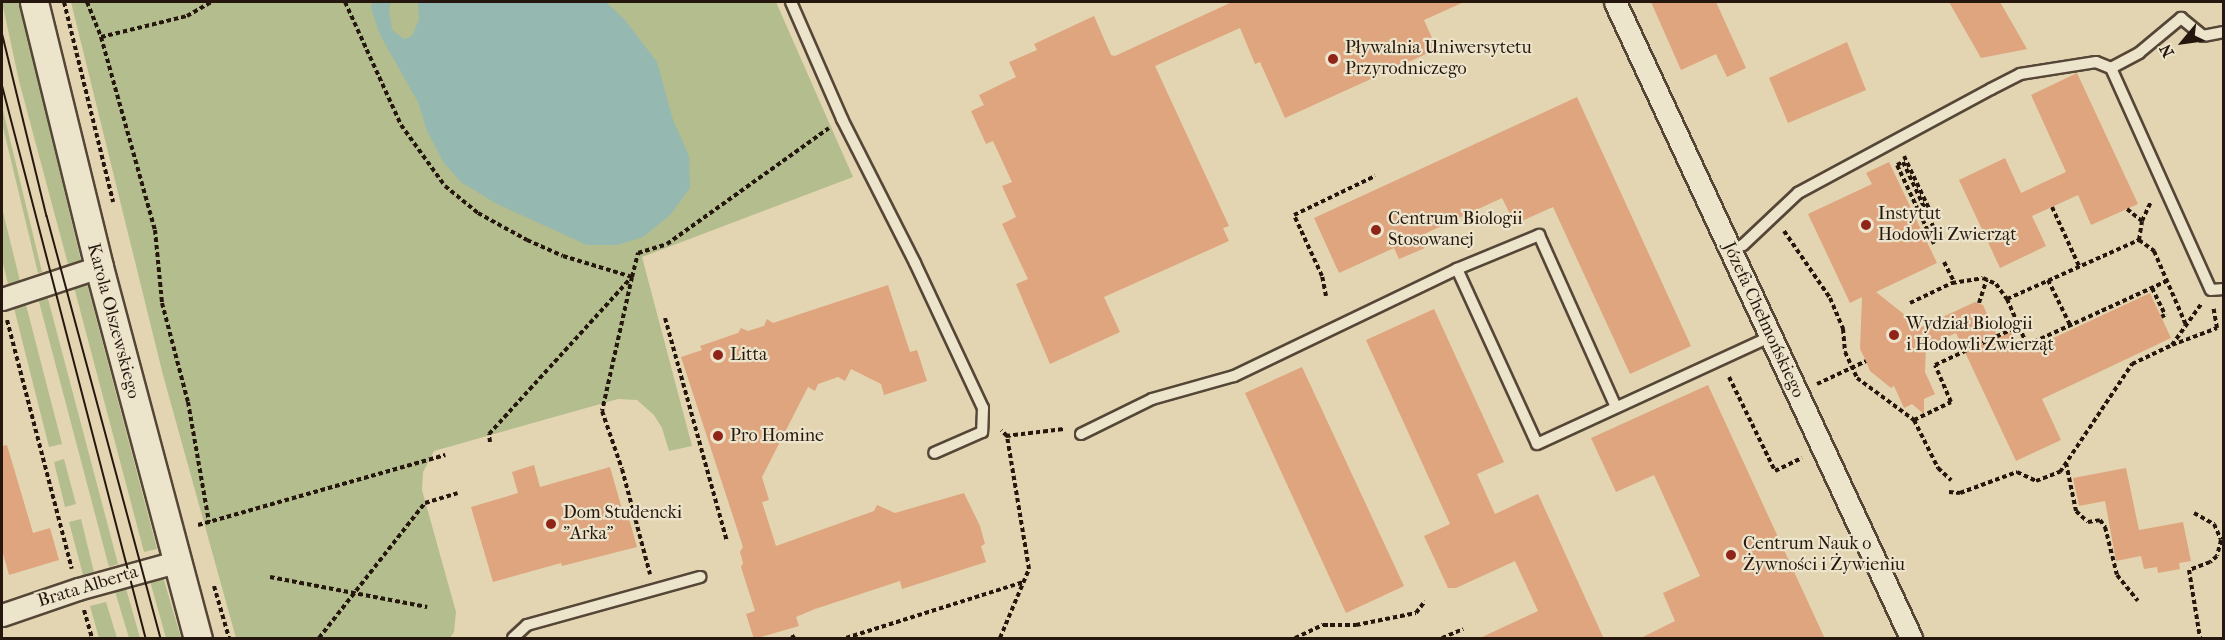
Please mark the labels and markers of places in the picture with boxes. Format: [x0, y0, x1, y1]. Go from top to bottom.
place label: Pływalnia Uniwersytetu Przyrodniczego [1345, 38, 1532, 80]
marker: Pływalnia Uniwersytetu Przyrodniczego [1326, 52, 1340, 66]
place label: Instytut Hodowli Zwierząt [1878, 204, 2017, 246]
place label: Centrum Biologii Stosowanej [1388, 209, 1523, 252]
marker: Instytut Hodowli Zwierząt [1859, 218, 1873, 232]
marker: Centrum Biologii Stosowanej [1369, 223, 1383, 237]
place label: Wydział Biologii i Hodowli Zwierząt [1906, 314, 2054, 356]
marker: Wydział Biologii i Hodowli Zwierząt [1887, 328, 1901, 342]
place label: Litta [730, 344, 767, 366]
marker: Litta [711, 348, 725, 362]
place label: Pro Homine [730, 425, 824, 447]
marker: Pro Homine [711, 429, 725, 443]
place label: Dom Studencki "Arka" [563, 503, 682, 546]
marker: Dom Studencki "Arka" [544, 517, 558, 531]
place label: Centrum Nauk o Żywności i Żywieniu [1743, 534, 1905, 576]
marker: Centrum Nauk o Żywności i Żywieniu [1724, 548, 1738, 562]

